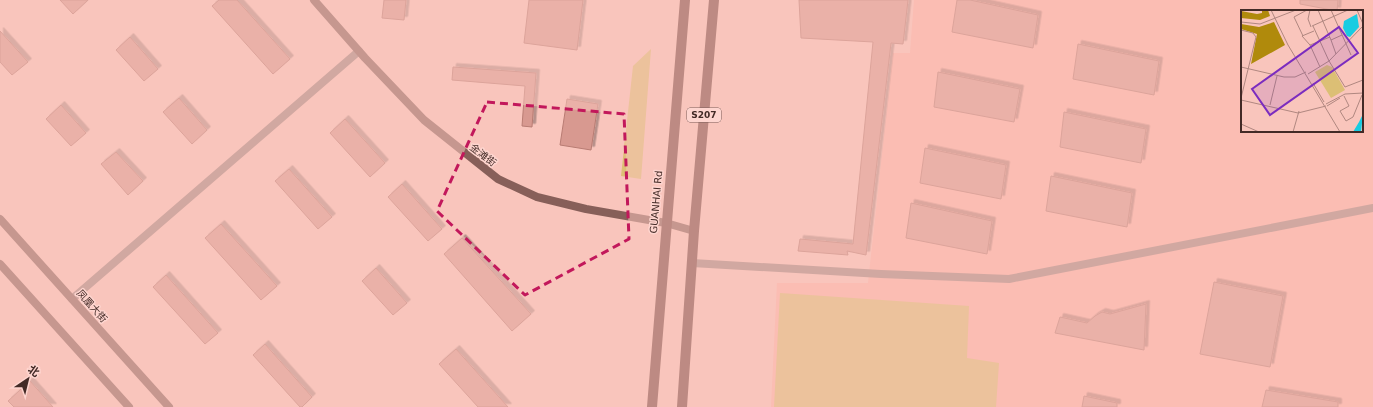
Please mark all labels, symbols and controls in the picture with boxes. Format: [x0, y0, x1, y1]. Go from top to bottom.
inset map [1241, 10, 1363, 132]
road number: S207 [687, 108, 721, 122]
street label: 金滩街 [468, 142, 498, 168]
street label: GUANHAI Rd [648, 170, 664, 234]
street label: 凤凰大街 [75, 287, 109, 325]
north arrow [8, 359, 48, 399]
text: 北 [25, 363, 42, 380]

